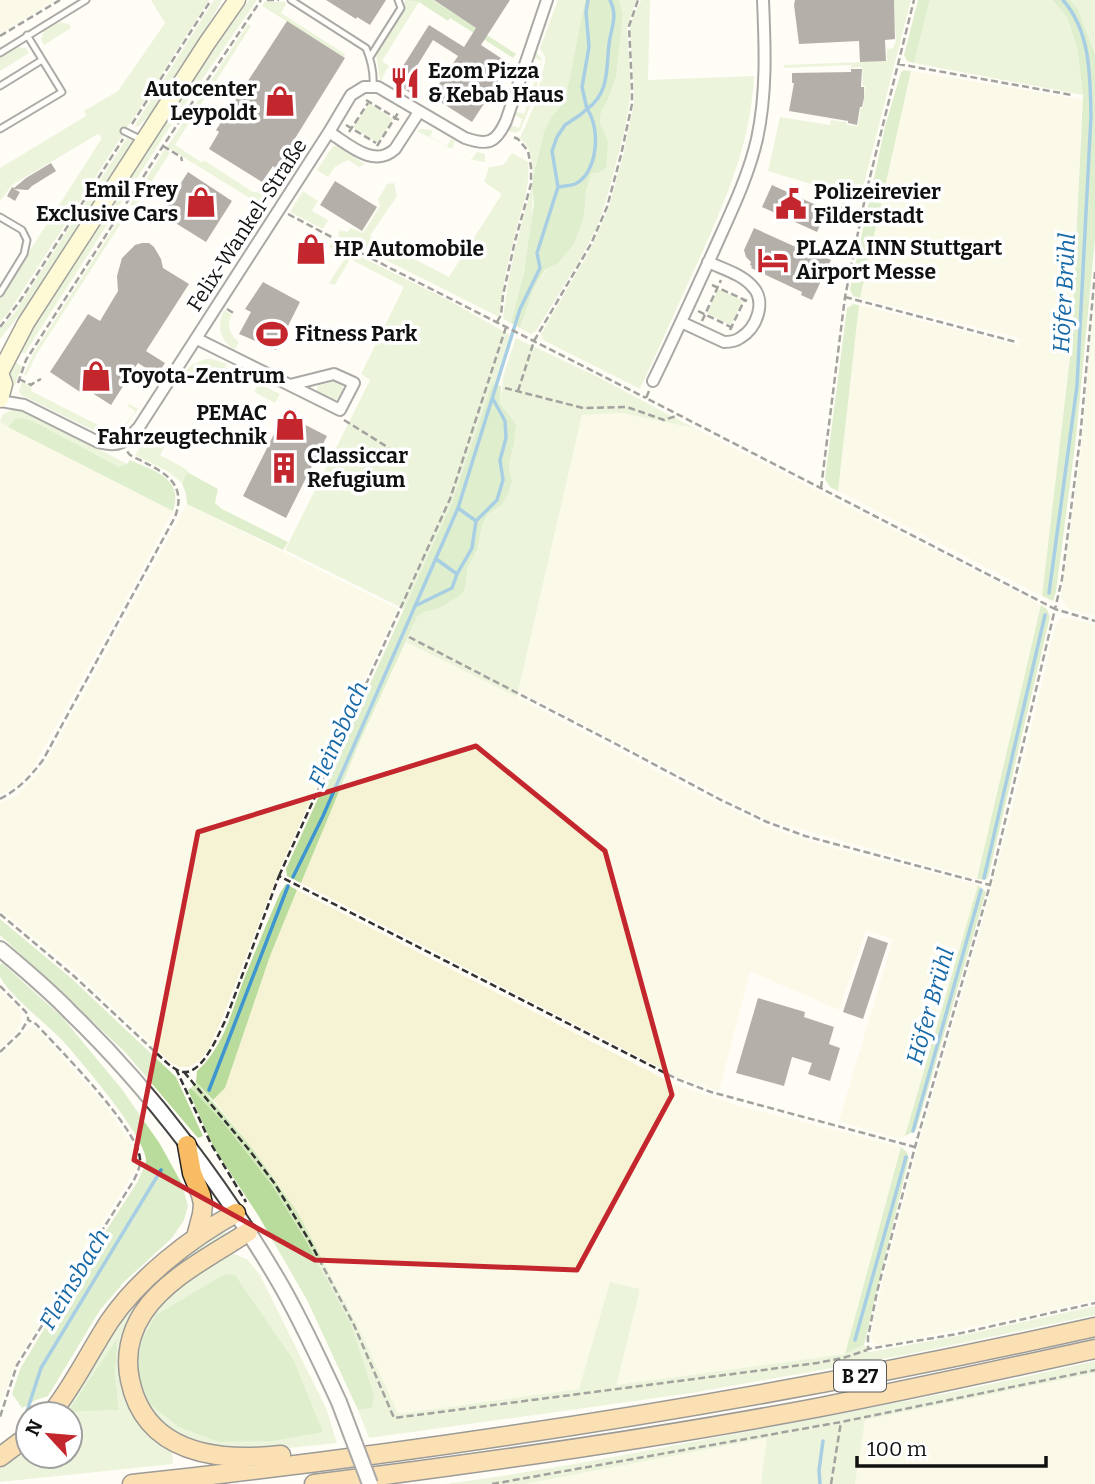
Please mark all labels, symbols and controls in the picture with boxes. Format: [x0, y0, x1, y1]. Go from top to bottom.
place label: Ezom Pizza & Kebab Haus [428, 58, 564, 108]
restaurant icon: Ezom Pizza & Kebab Haus [388, 66, 422, 100]
place label: Autocenter Leypoldt [144, 76, 258, 126]
shop icon: Autocenter Leypoldt [263, 84, 297, 118]
street label: Felix-Wankel-Straße [181, 134, 313, 316]
place label: Emil Frey Exclusive Cars [36, 177, 178, 227]
place label: Polizeirevier Filderstadt [814, 179, 941, 229]
shop icon: Emil Frey Exclusive Cars [184, 185, 218, 219]
public building icon: Polizeirevier Filderstadt [774, 187, 808, 221]
shop icon: HP Automobile [294, 232, 328, 266]
water label: Höfer Brühl [1047, 232, 1081, 354]
place label: PLAZA INN Stuttgart Airport Messe [796, 235, 1003, 285]
place label: HP Automobile [334, 236, 484, 262]
hotel icon: PLAZA INN Stuttgart Airport Messe [756, 243, 790, 277]
sports icon: Fitness Park [255, 317, 289, 351]
place label: Fitness Park [295, 321, 418, 347]
shop icon: Toyota-Zentrum [79, 359, 113, 393]
place label: Toyota-Zentrum [119, 363, 285, 389]
place label: PEMAC Fahrzeugtechnik [97, 400, 268, 450]
shop icon: PEMAC Fahrzeugtechnik [273, 408, 307, 442]
place label: Classiccar Refugium [307, 443, 408, 493]
building icon: Classiccar Refugium [267, 451, 301, 485]
water label: Fleinsbach [302, 677, 374, 791]
water label: Höfer Brühl [900, 944, 960, 1068]
water label: Fleinsbach [33, 1224, 115, 1334]
road number: B 27 [834, 1360, 886, 1392]
north arrow [14, 1400, 84, 1470]
text: N [21, 1416, 48, 1439]
scale bar [857, 1424, 1046, 1468]
text: 100 m [867, 1436, 927, 1462]

